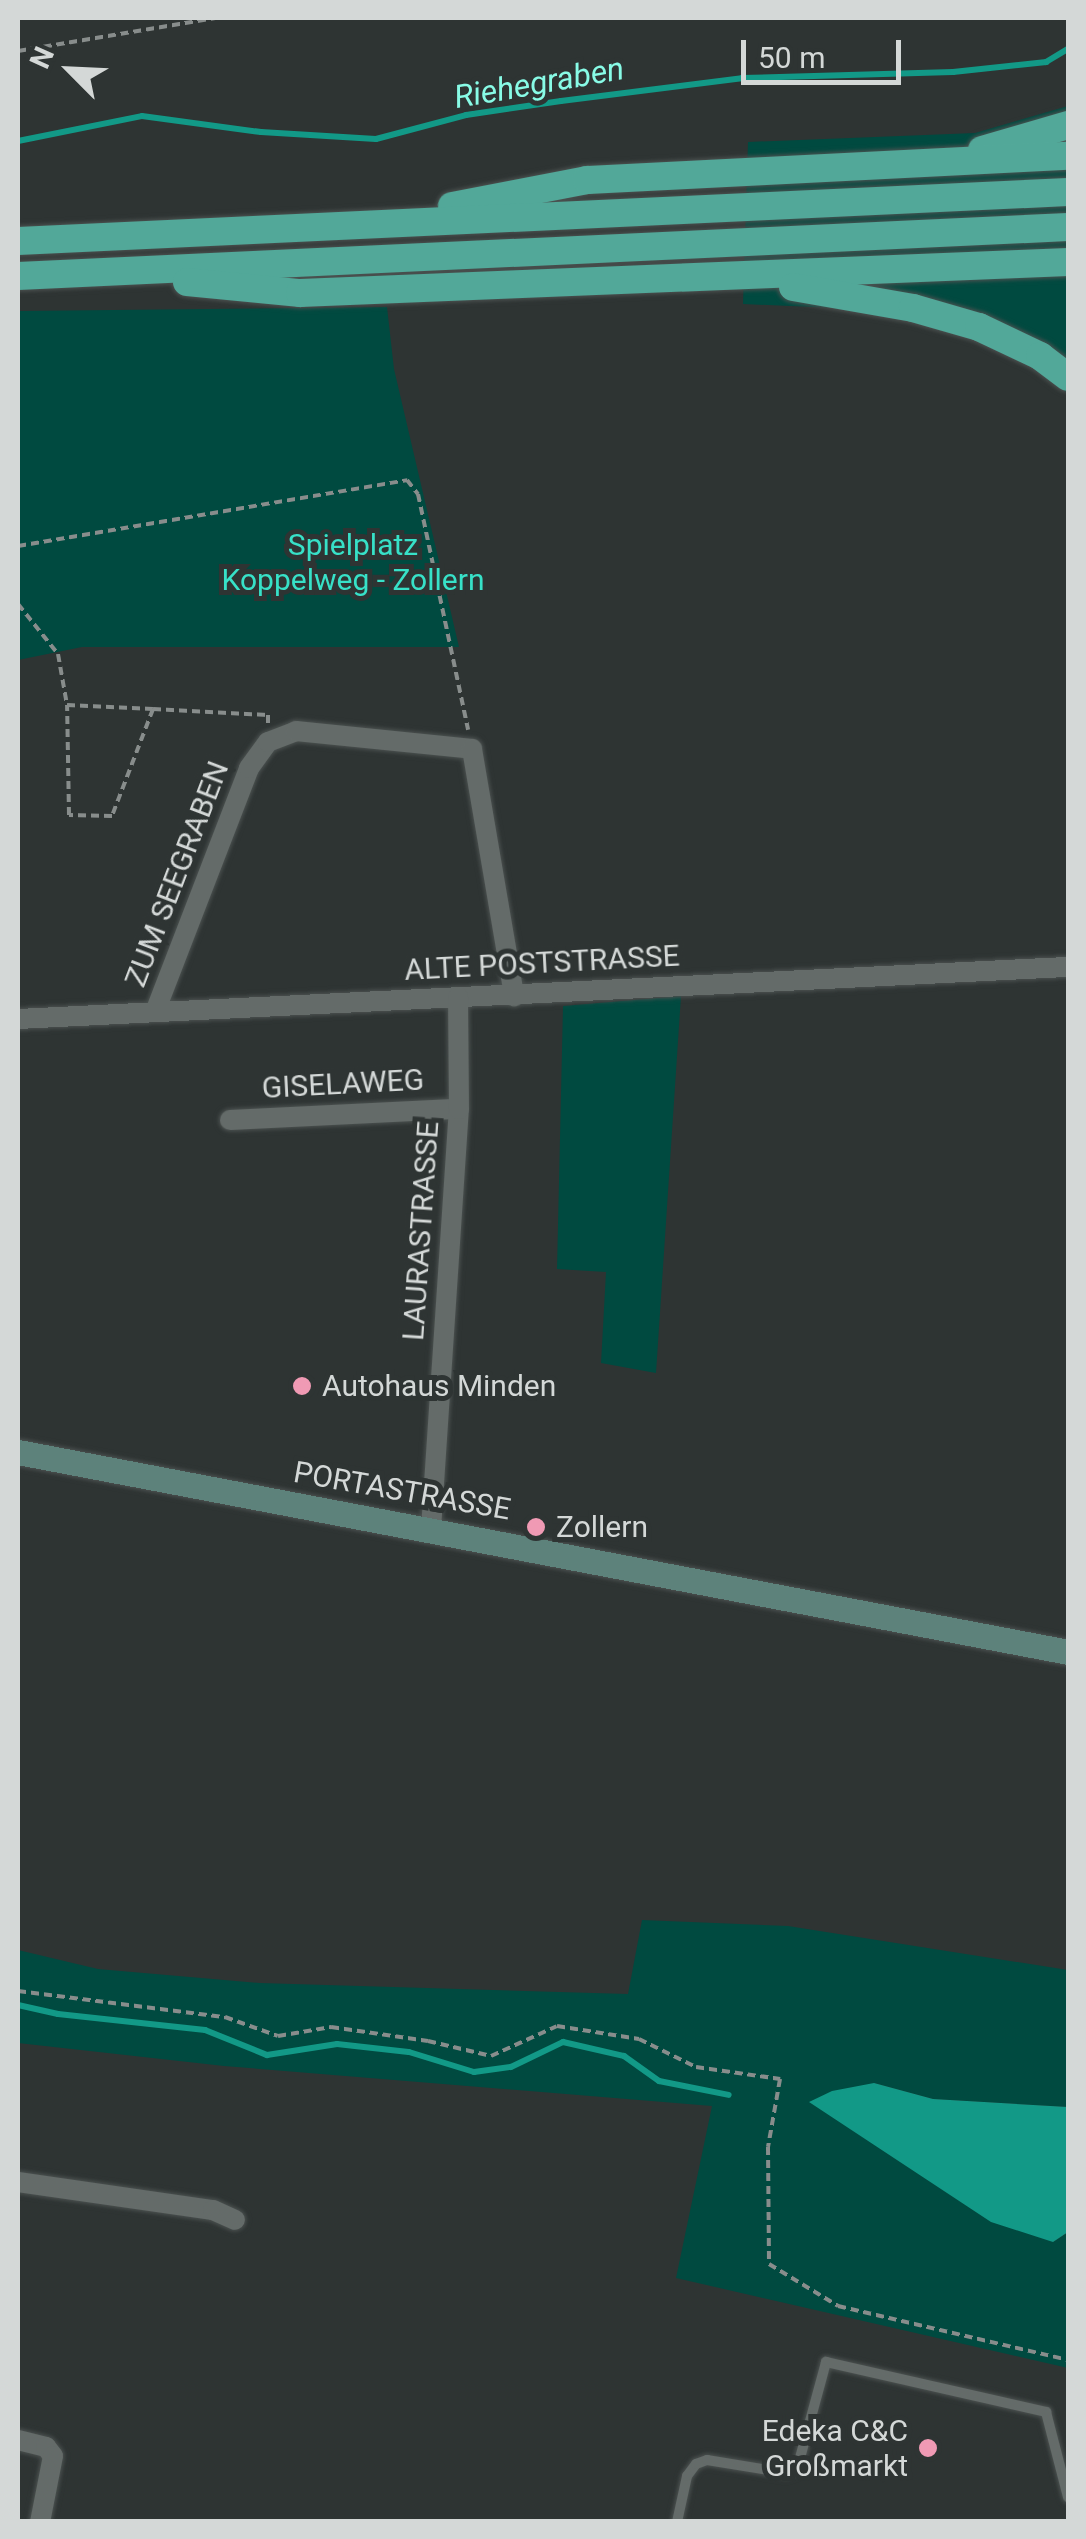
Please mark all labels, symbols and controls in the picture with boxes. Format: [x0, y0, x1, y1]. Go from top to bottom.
north arrow [20, 20, 120, 120]
scale bar [746, 20, 906, 82]
text: 50 m [758, 40, 825, 75]
text: N [23, 42, 61, 73]
water label: Riehegraben [451, 49, 627, 117]
park label: Spielplatz Koppelweg - Zollern [222, 527, 484, 598]
street label: ZUM SEEGRABEN [117, 756, 237, 992]
street label: ALTE POSTSTRASSE [403, 938, 681, 988]
street label: GISELAWEG [261, 1062, 425, 1106]
street label: LAURASTRASSE [395, 1120, 447, 1342]
place label: Autohaus Minden [322, 1368, 556, 1404]
marker: Autohaus Minden [291, 1375, 313, 1397]
street label: PORTASTRASSE [291, 1454, 513, 1528]
place label: Zollern [556, 1509, 648, 1545]
marker: Zollern [525, 1516, 547, 1538]
place label: Edeka C&C Großmarkt [762, 2413, 908, 2484]
marker: Edeka C&C Großmarkt [917, 2437, 939, 2459]

